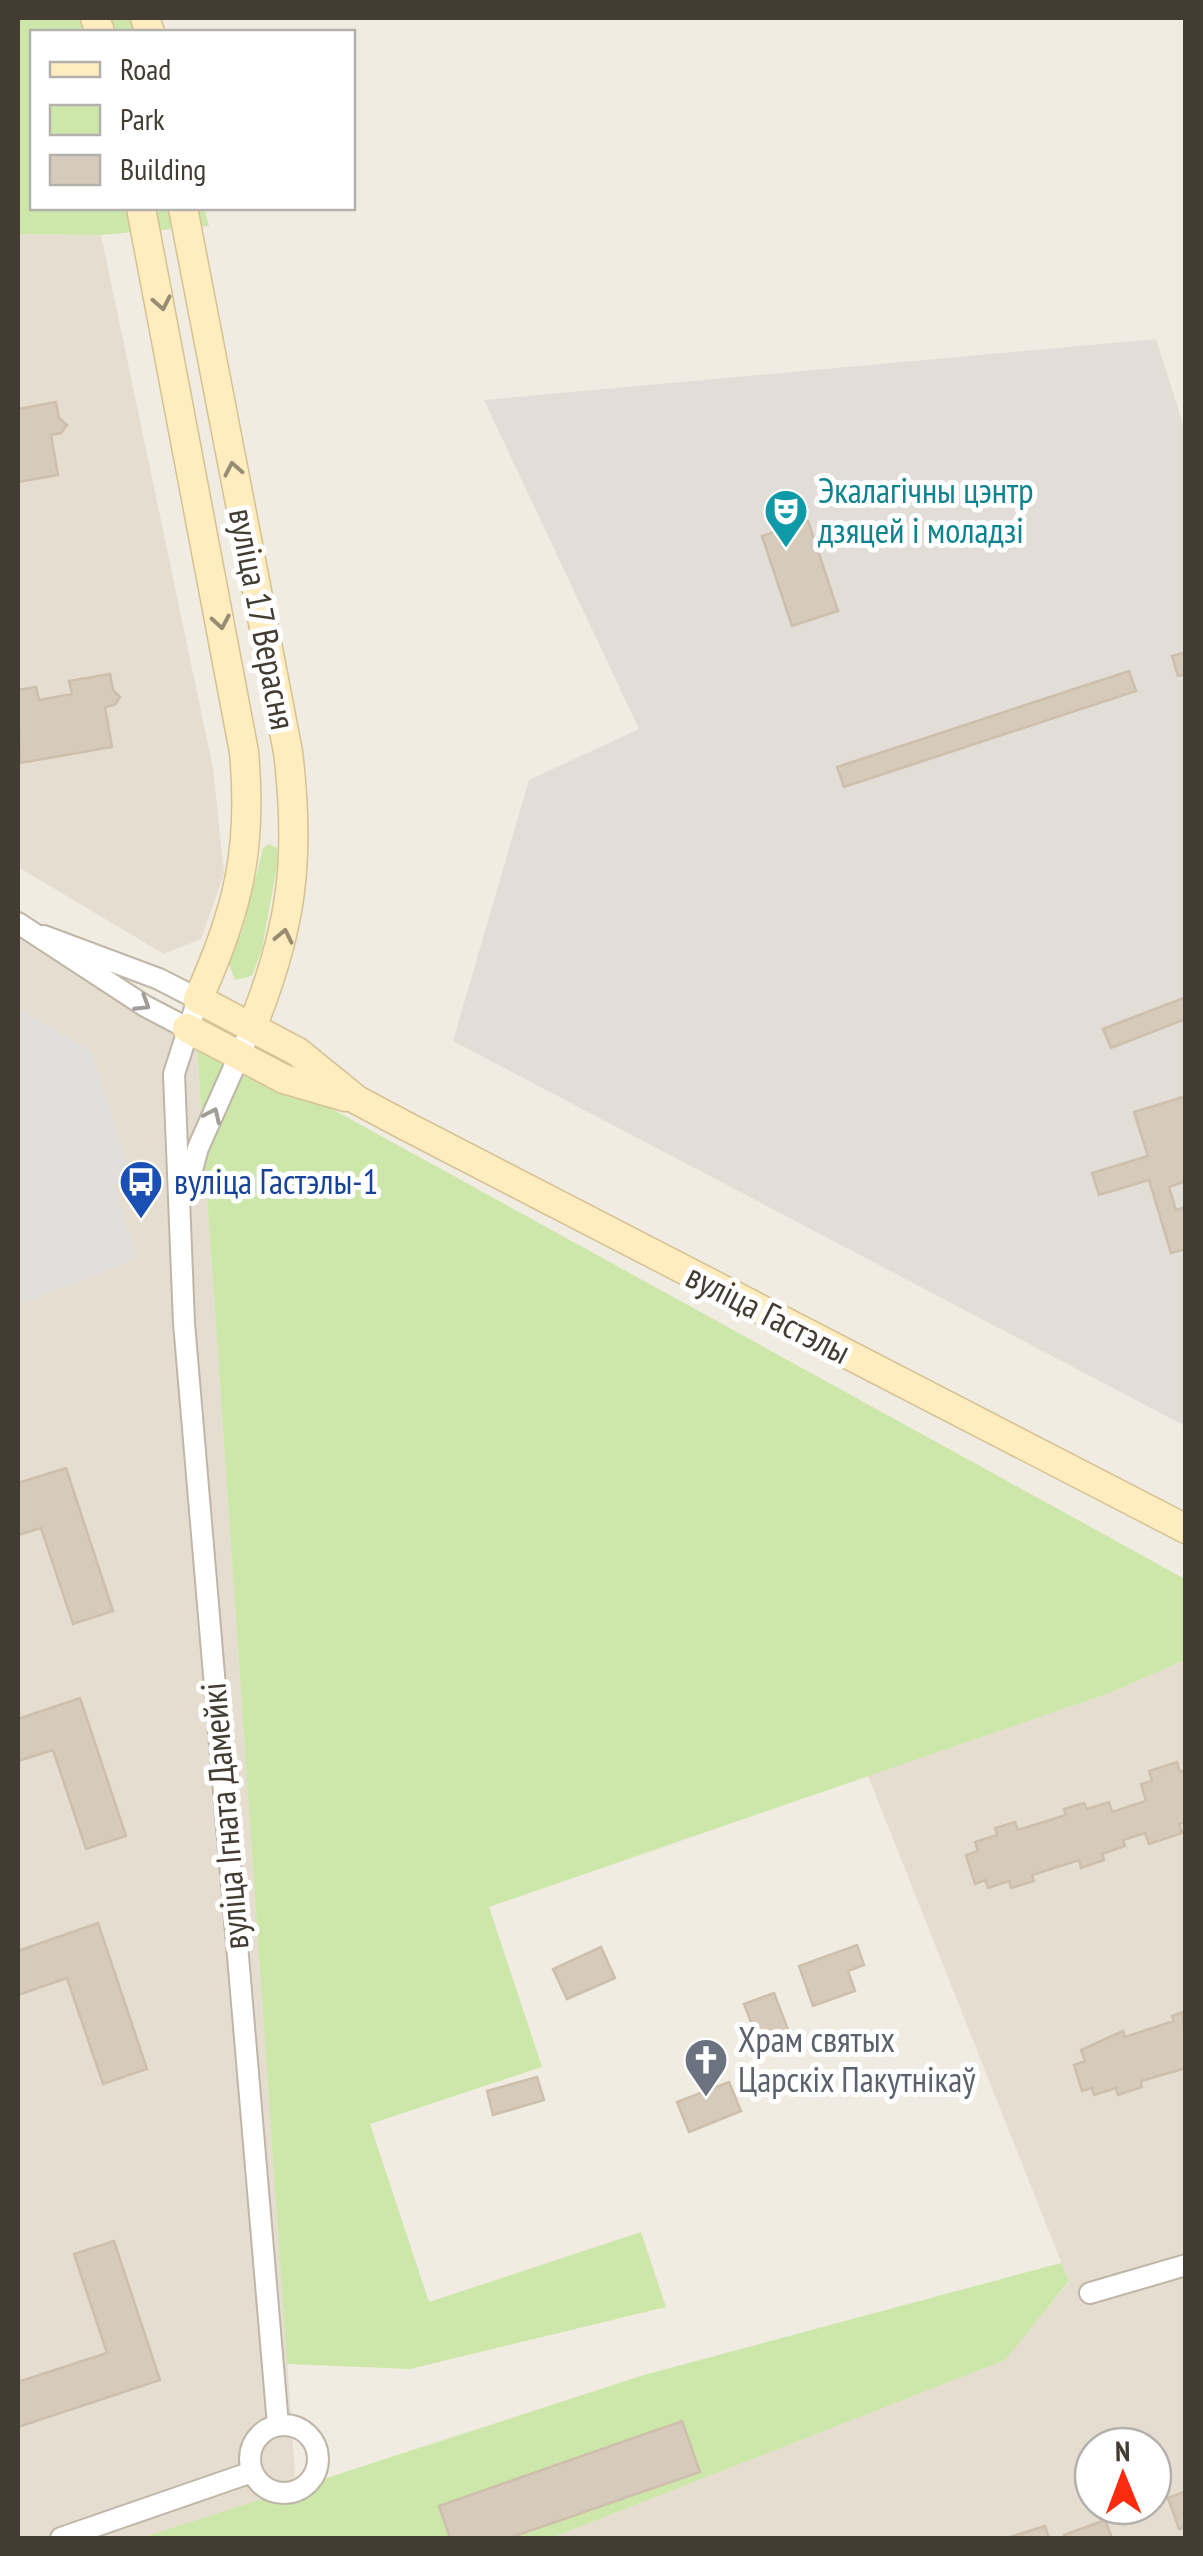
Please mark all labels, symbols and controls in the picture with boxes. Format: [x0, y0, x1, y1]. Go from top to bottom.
legend [30, 30, 355, 210]
text: Road [120, 49, 171, 88]
text: Park [120, 99, 165, 138]
text: Building [120, 149, 206, 188]
one-way arrow [150, 294, 171, 311]
one-way arrow [223, 461, 244, 478]
place label: Экалагічны цэнтр дзяцей і моладзі [818, 467, 1033, 553]
theatre icon: Экалагічны цэнтр дзяцей і моладзі [763, 488, 809, 549]
street label: вуліца 17 Верасня [219, 504, 307, 733]
one-way arrow [209, 614, 230, 631]
one-way arrow [273, 928, 294, 945]
one-way arrow [132, 992, 150, 1011]
one-way arrow [201, 1107, 221, 1125]
place label: вуліца Гастэлы-1 [174, 1158, 378, 1204]
bus stop icon: вуліца Гастэлы-1 [118, 1159, 164, 1220]
street label: вуліца Гастэлы [679, 1252, 858, 1374]
street label: вуліца Ігната Дамейкі [189, 1681, 259, 1951]
place label: Храм святых Царскіх Пакутнікаў [738, 2016, 976, 2102]
church icon: Храм святых Царскіх Пакутнікаў [683, 2037, 729, 2098]
north arrow [1073, 2426, 1173, 2526]
text: N [1115, 2432, 1130, 2469]

